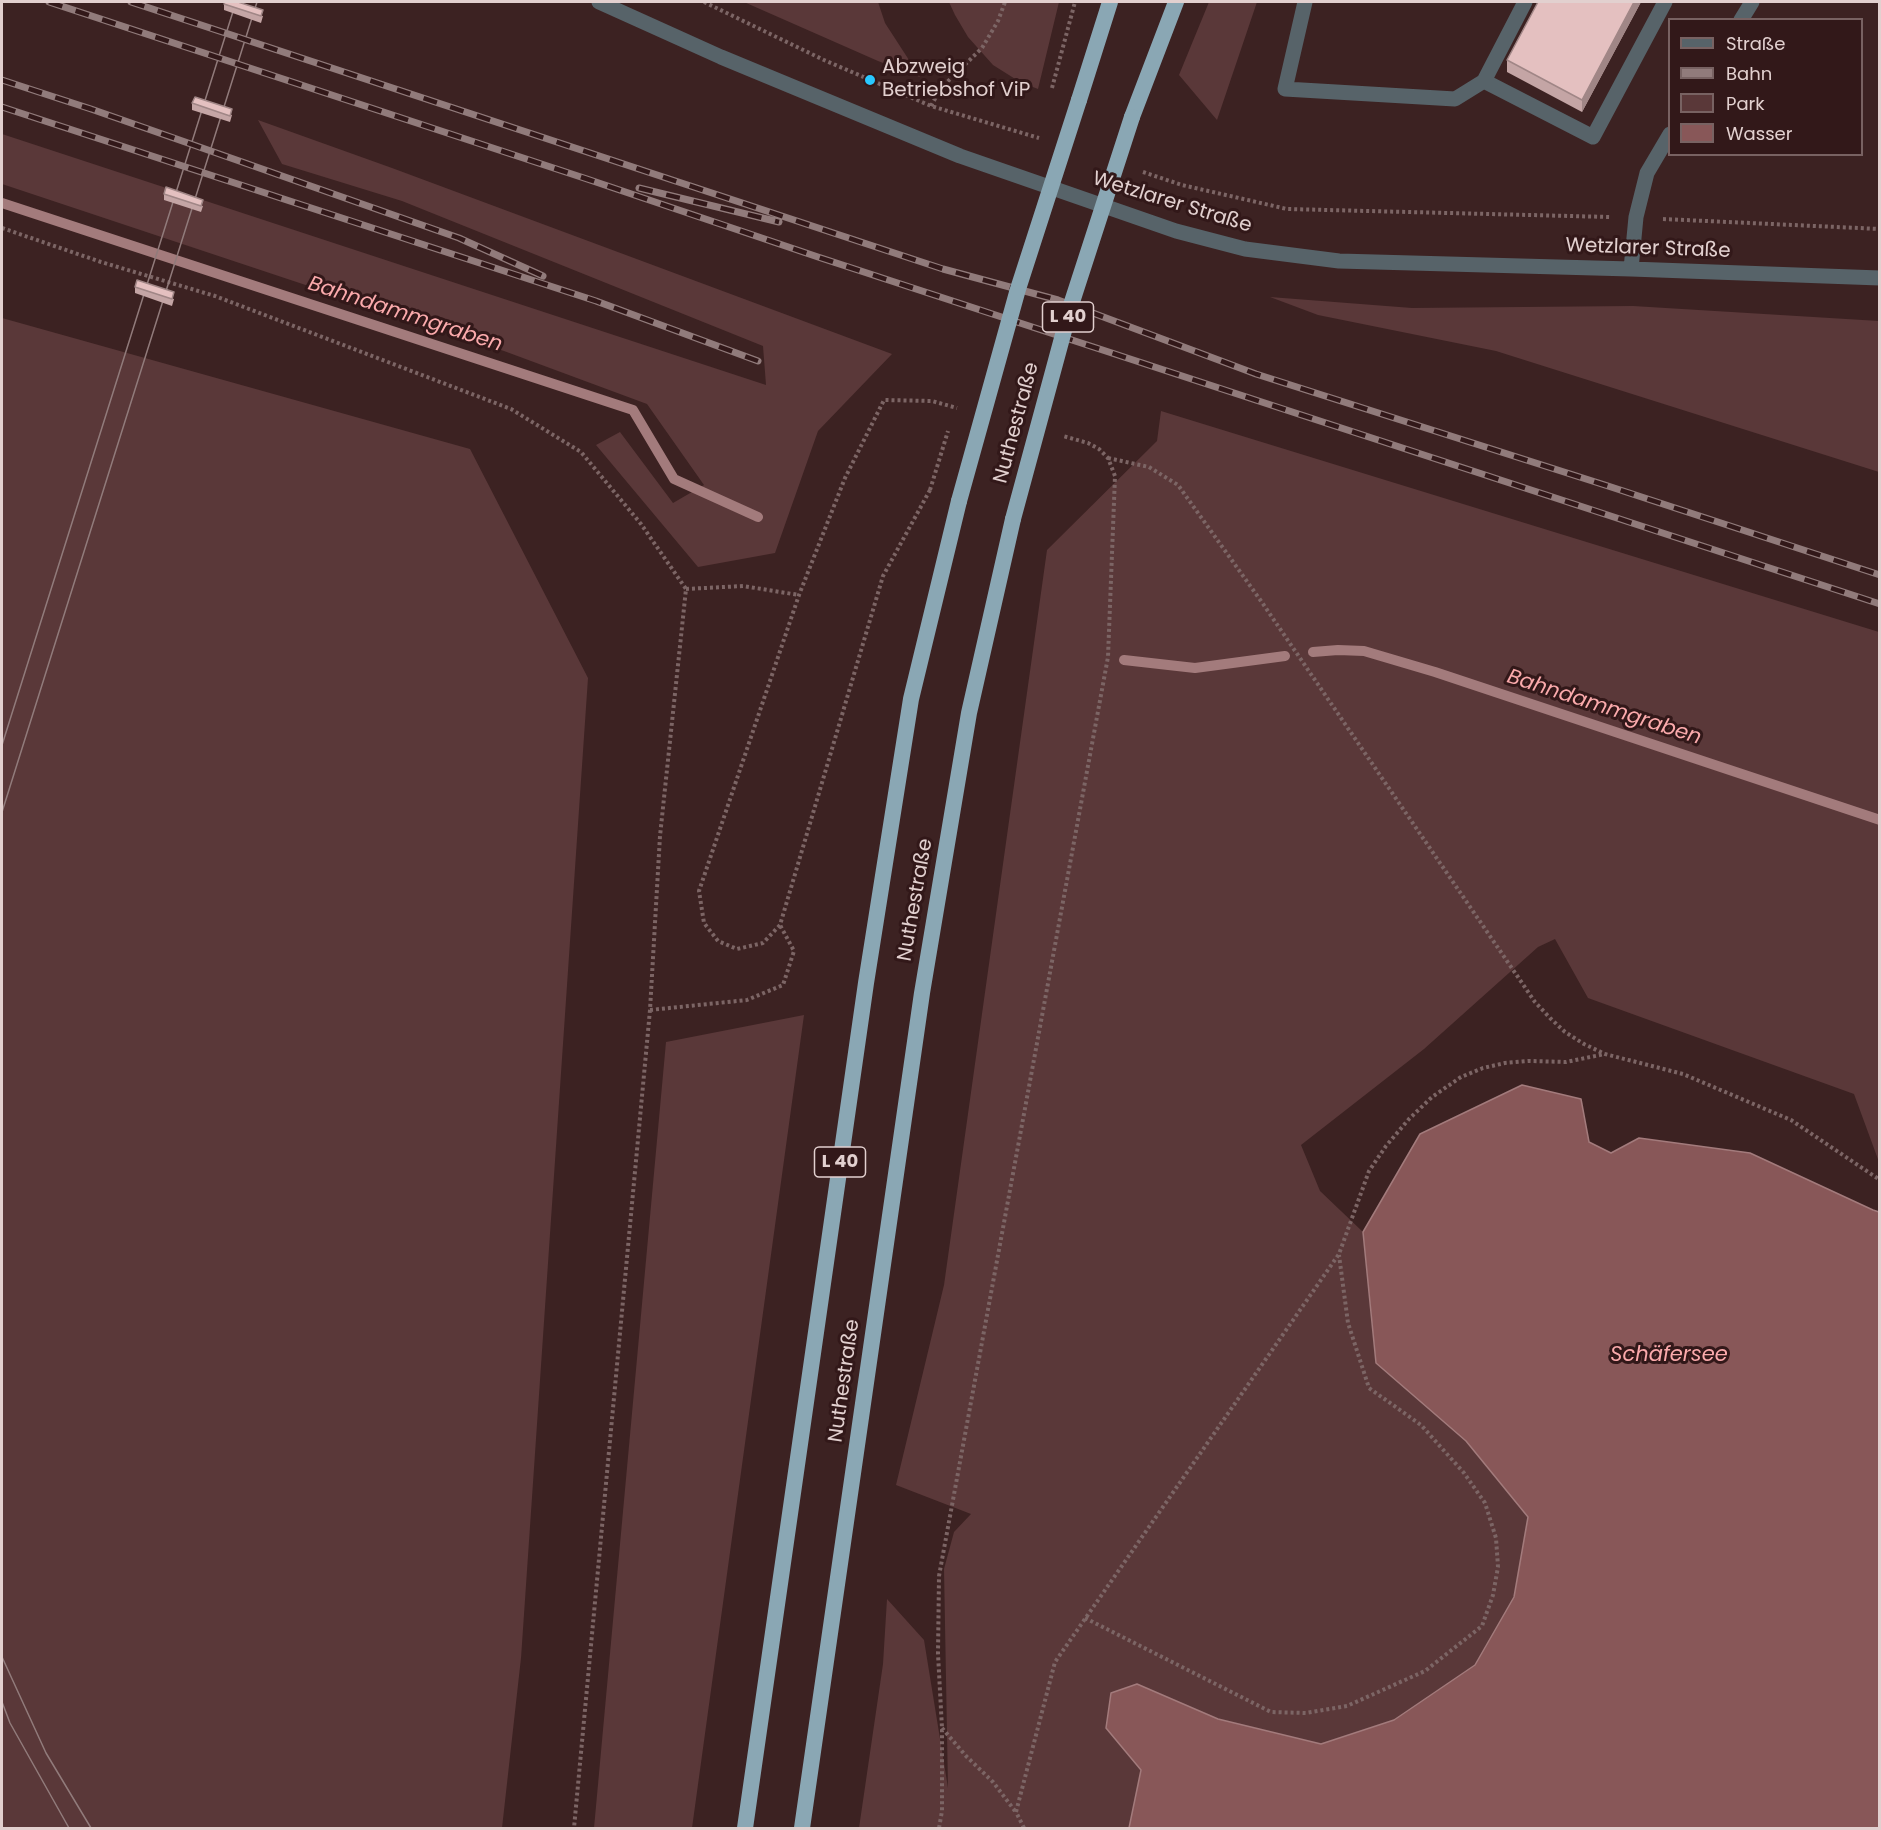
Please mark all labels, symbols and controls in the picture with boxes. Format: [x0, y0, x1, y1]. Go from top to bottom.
legend [1668, 18, 1863, 156]
text: Straße [1726, 31, 1785, 56]
place label: Abzweig Betriebshof ViP [882, 56, 1030, 103]
text: Bahn [1726, 61, 1772, 86]
marker: Abzweig Betriebshof ViP [863, 73, 877, 87]
text: Park [1726, 91, 1765, 116]
text: Wasser [1726, 121, 1792, 146]
street label: Wetzlarer Straße [1089, 167, 1255, 239]
street label: Wetzlarer Straße [1565, 234, 1731, 264]
water label: Bahndammgraben [305, 272, 505, 358]
road number: L 40 [1042, 302, 1094, 332]
street label: Nuthestraße [989, 360, 1045, 486]
water label: Bahndammgraben [1504, 665, 1704, 751]
street label: Nuthestraße [893, 837, 939, 963]
road number: L 40 [814, 1147, 866, 1177]
street label: Nuthestraße [824, 1318, 866, 1444]
water label: Schäfersee [1610, 1343, 1728, 1369]

